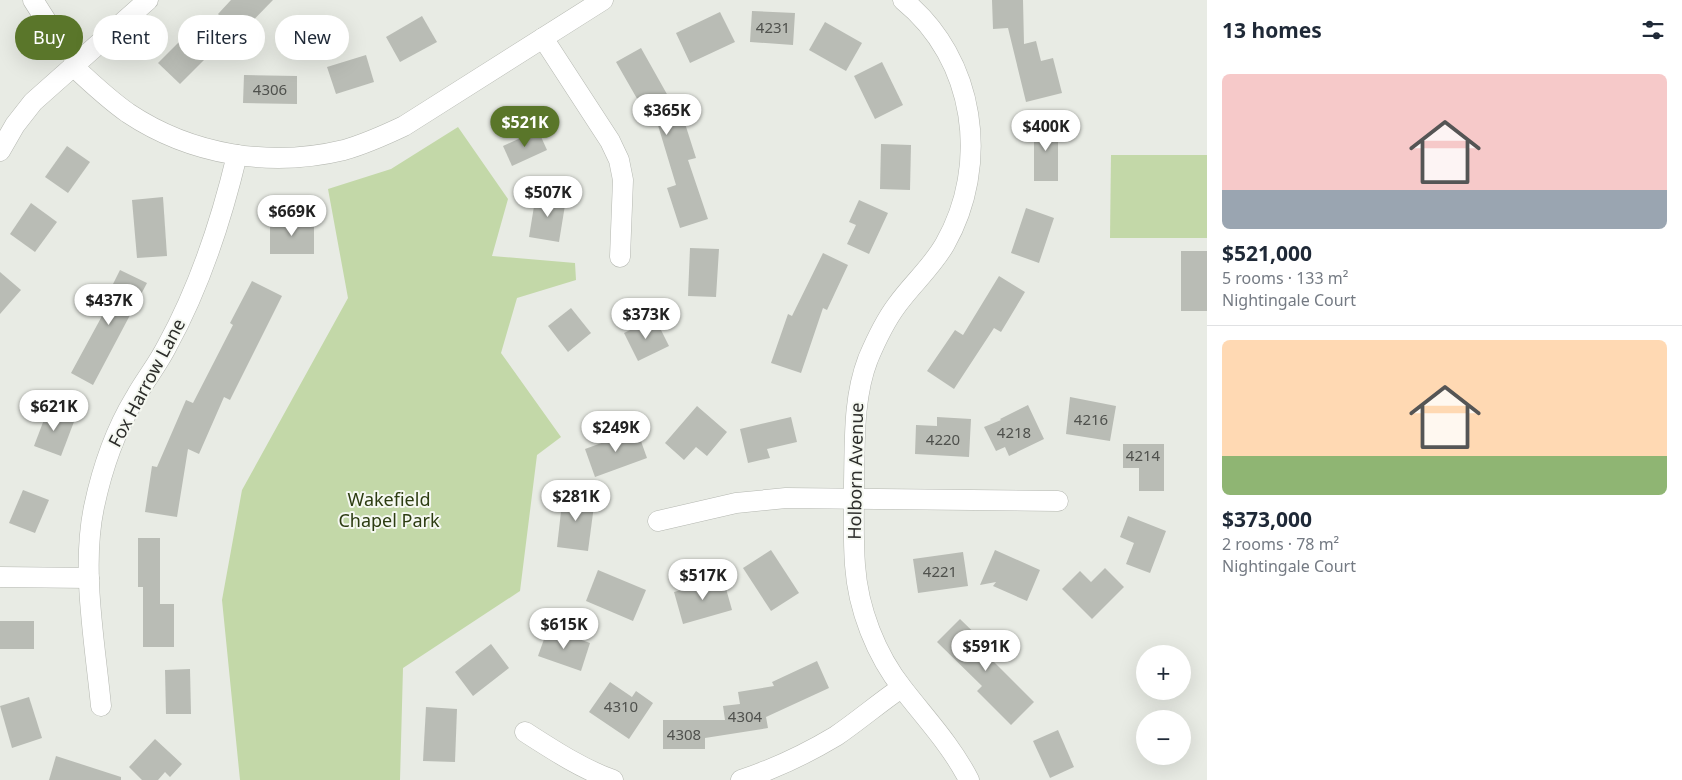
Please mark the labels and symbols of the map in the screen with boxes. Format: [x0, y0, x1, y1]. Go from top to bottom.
house number: 4231 [756, 17, 790, 37]
house number: 4306 [253, 79, 287, 99]
pin: $365K [632, 94, 702, 136]
pin: $521K [490, 106, 560, 148]
pin: $400K [1011, 110, 1081, 152]
pin: $507K [513, 176, 583, 218]
pin: $669K [257, 194, 327, 237]
pin: $437K [74, 284, 144, 326]
pin: $373K [611, 298, 681, 340]
street label: Fox Harrow Lane [102, 314, 190, 451]
pin: $621K [19, 390, 89, 432]
street label: Holborn Avenue [842, 402, 868, 540]
house number: 4216 [1074, 409, 1108, 429]
pin: $249K [581, 410, 651, 453]
house number: 4218 [997, 422, 1031, 442]
house number: 4220 [926, 429, 960, 449]
house number: 4214 [1126, 445, 1161, 465]
pin: $281K [541, 480, 611, 522]
park label: Wakefield Chapel Park [338, 487, 440, 532]
pin: $517K [668, 558, 738, 601]
house number: 4221 [923, 561, 957, 581]
pin: $615K [529, 608, 599, 650]
pin: $591K [951, 630, 1021, 672]
house number: 4310 [604, 696, 638, 716]
house number: 4304 [728, 706, 763, 726]
house number: 4308 [667, 724, 701, 744]

